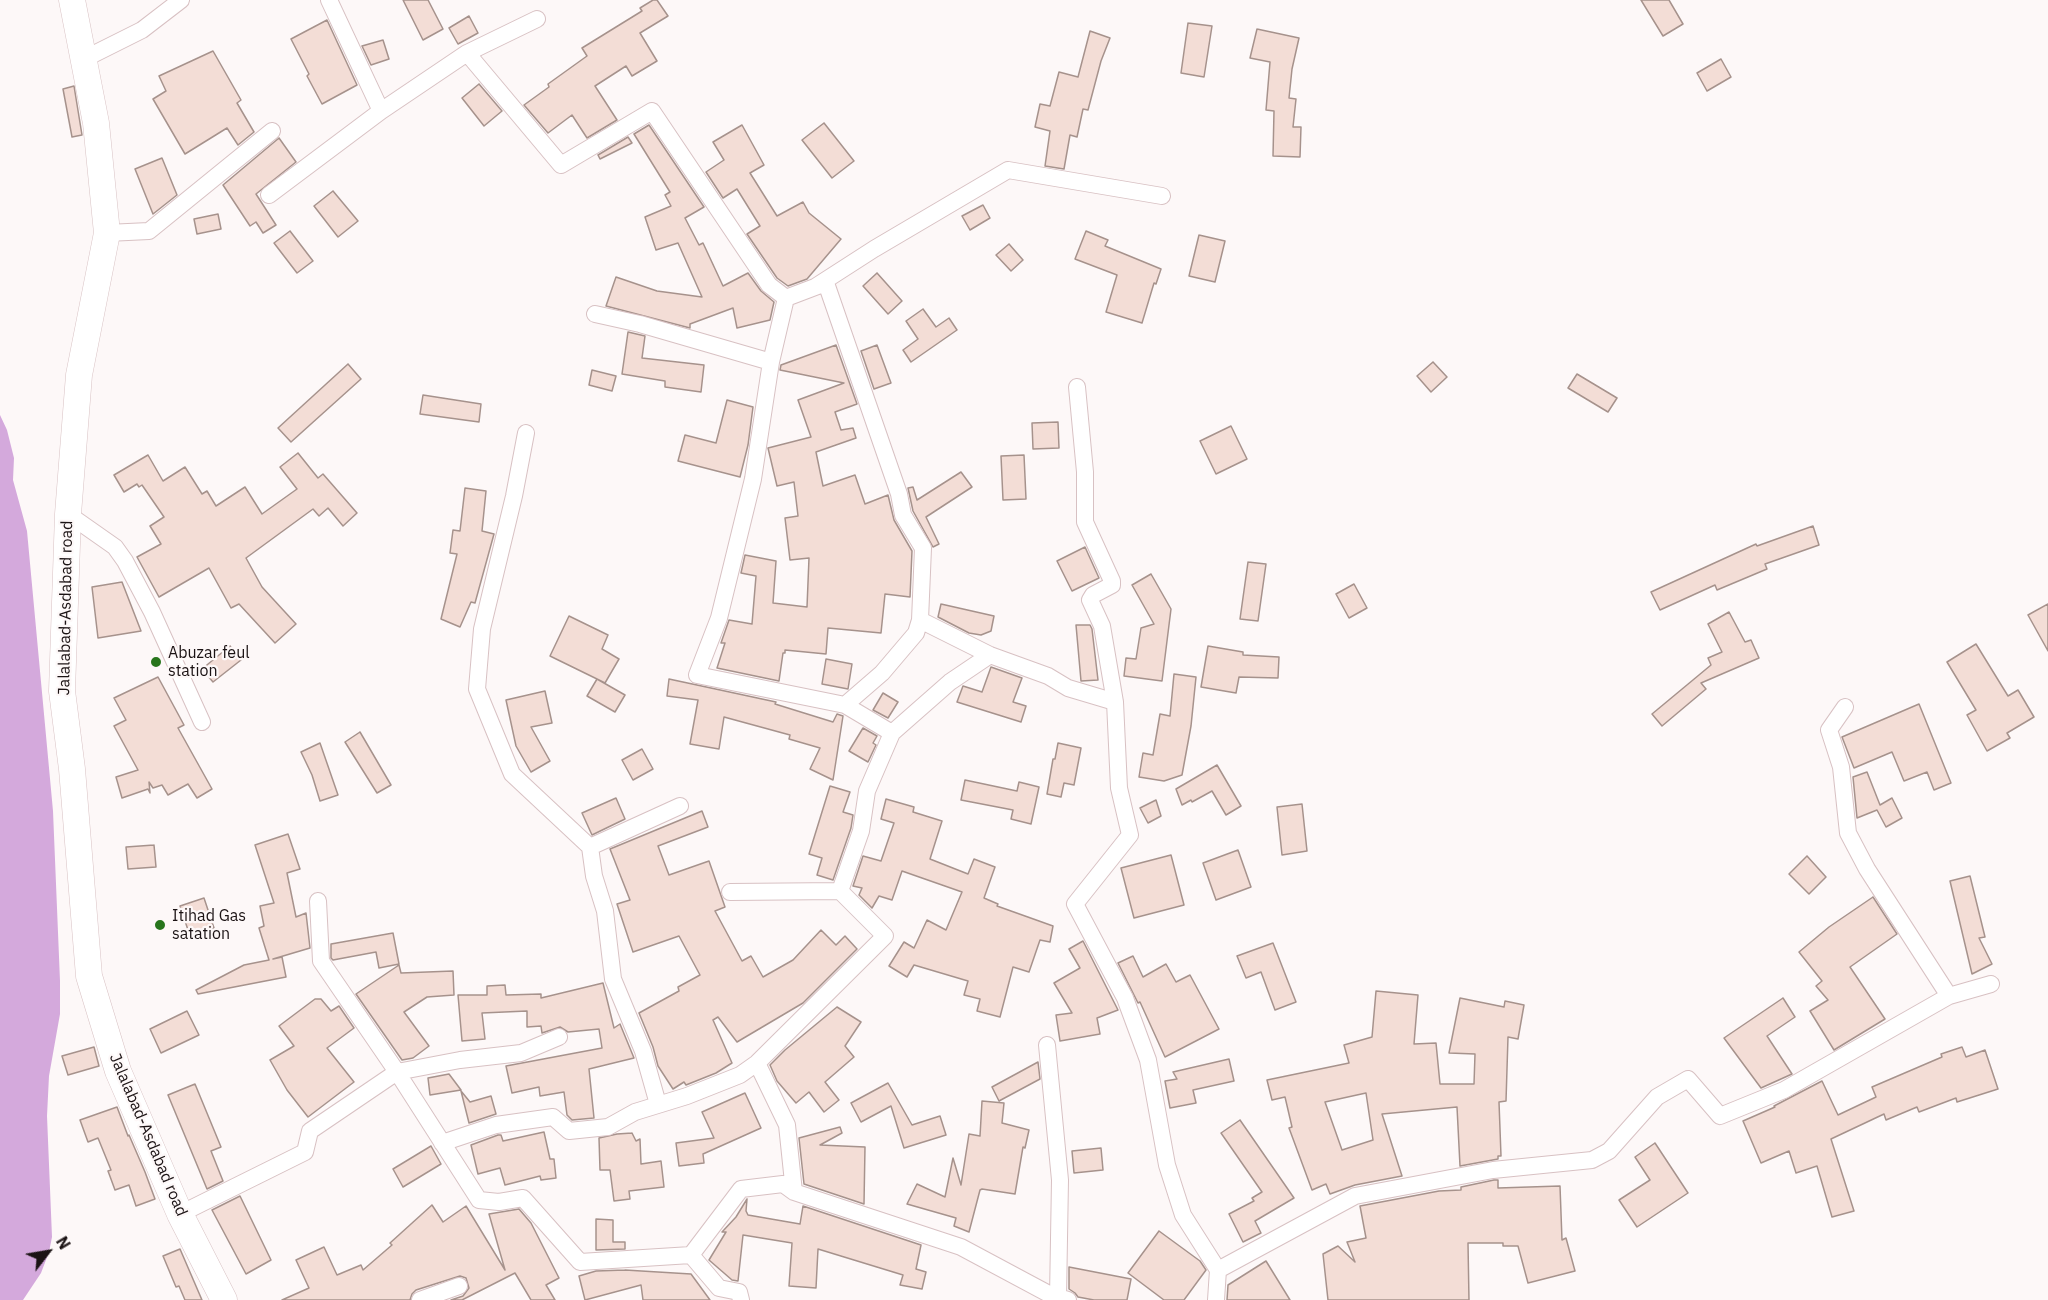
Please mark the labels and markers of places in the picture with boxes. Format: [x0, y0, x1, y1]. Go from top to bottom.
place label: Abuzar feul station [168, 643, 250, 681]
marker: Abuzar feul station [149, 655, 163, 669]
place label: Itihad Gas satation [172, 906, 246, 944]
marker: Itihad Gas satation [153, 918, 167, 932]

